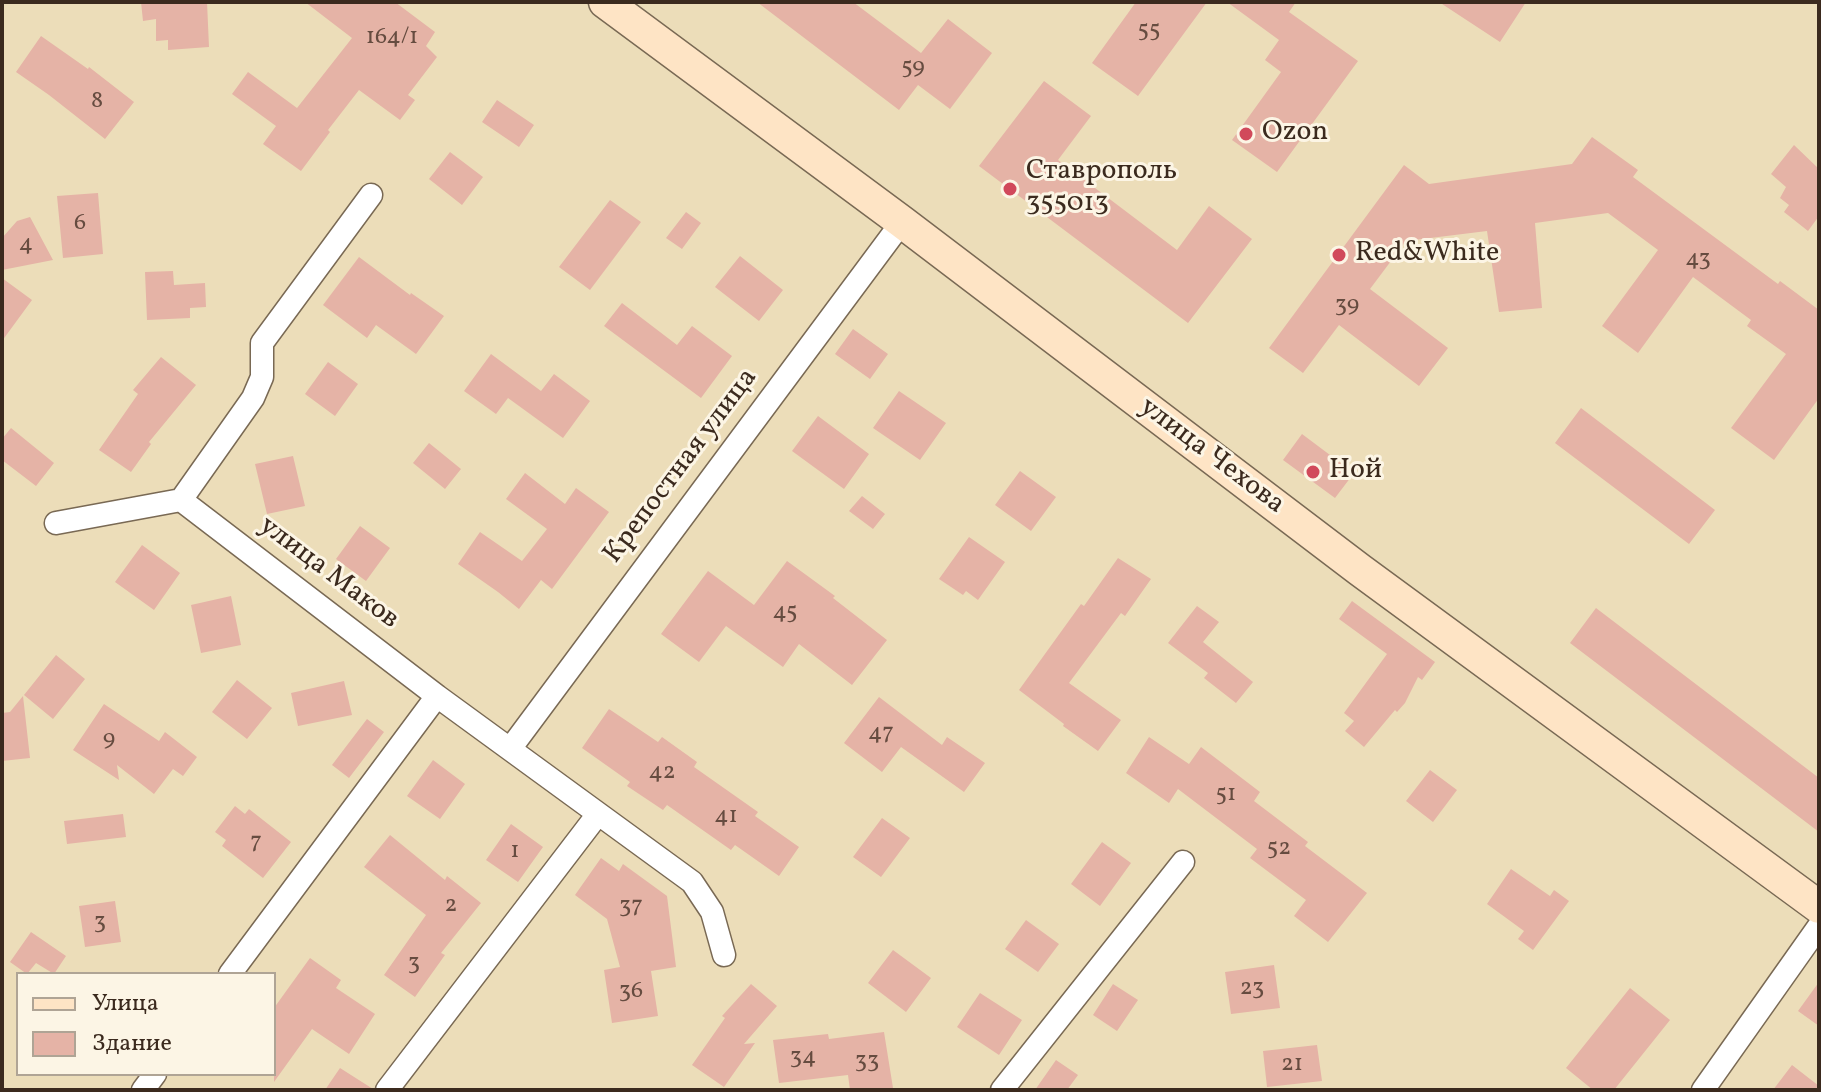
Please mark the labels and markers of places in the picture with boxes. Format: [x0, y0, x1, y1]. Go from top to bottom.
place label: Ozon [1262, 117, 1328, 151]
marker: Ozon [1237, 125, 1255, 143]
place label: Ставрополь 355013 [1026, 156, 1177, 222]
marker: Ставрополь 355013 [1001, 180, 1019, 198]
place label: Red&White [1355, 238, 1499, 272]
marker: Red&White [1330, 246, 1348, 264]
place label: Ной [1329, 455, 1382, 489]
marker: Ной [1304, 463, 1322, 481]

